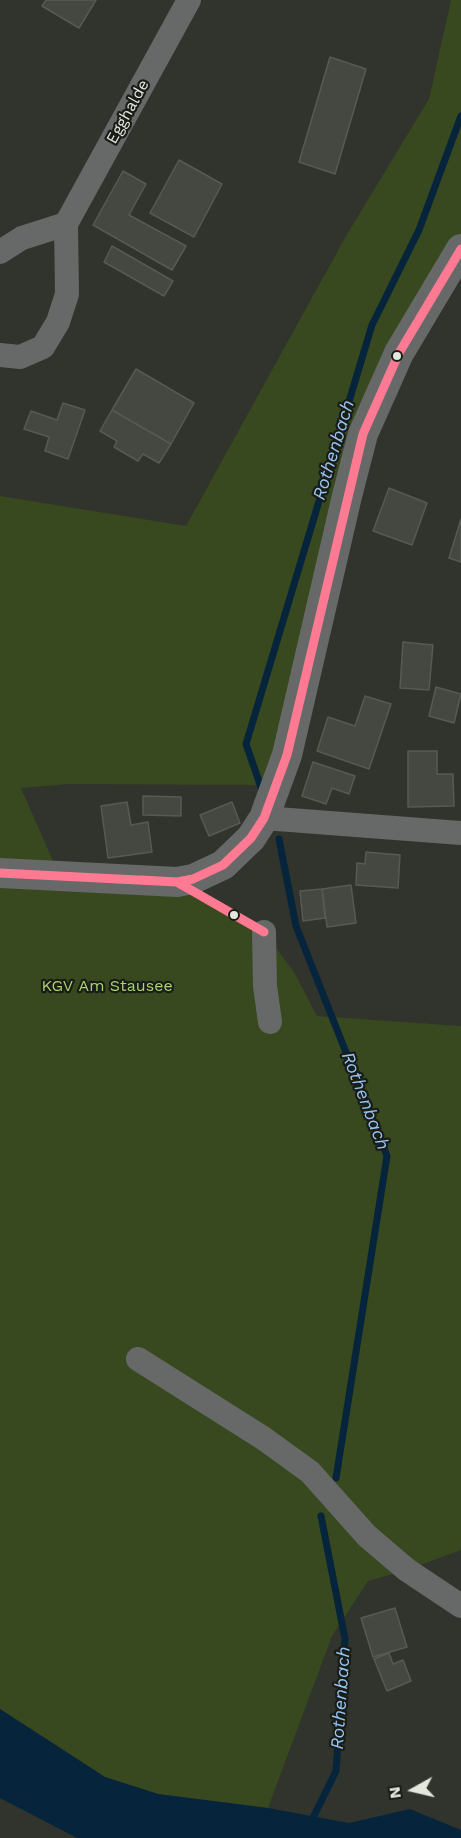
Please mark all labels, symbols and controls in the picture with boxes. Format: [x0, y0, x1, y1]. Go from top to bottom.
street label: Egghalde [103, 77, 153, 147]
unlabelled marker [391, 350, 403, 362]
water label: Rothenbach [309, 397, 359, 503]
unlabelled marker [228, 909, 240, 921]
park label: KGV Am Stausee [41, 976, 173, 996]
water label: Rothenbach [336, 1049, 394, 1153]
water label: Rothenbach [327, 1646, 355, 1750]
north arrow [383, 1760, 443, 1820]
text: N [384, 1785, 405, 1800]

